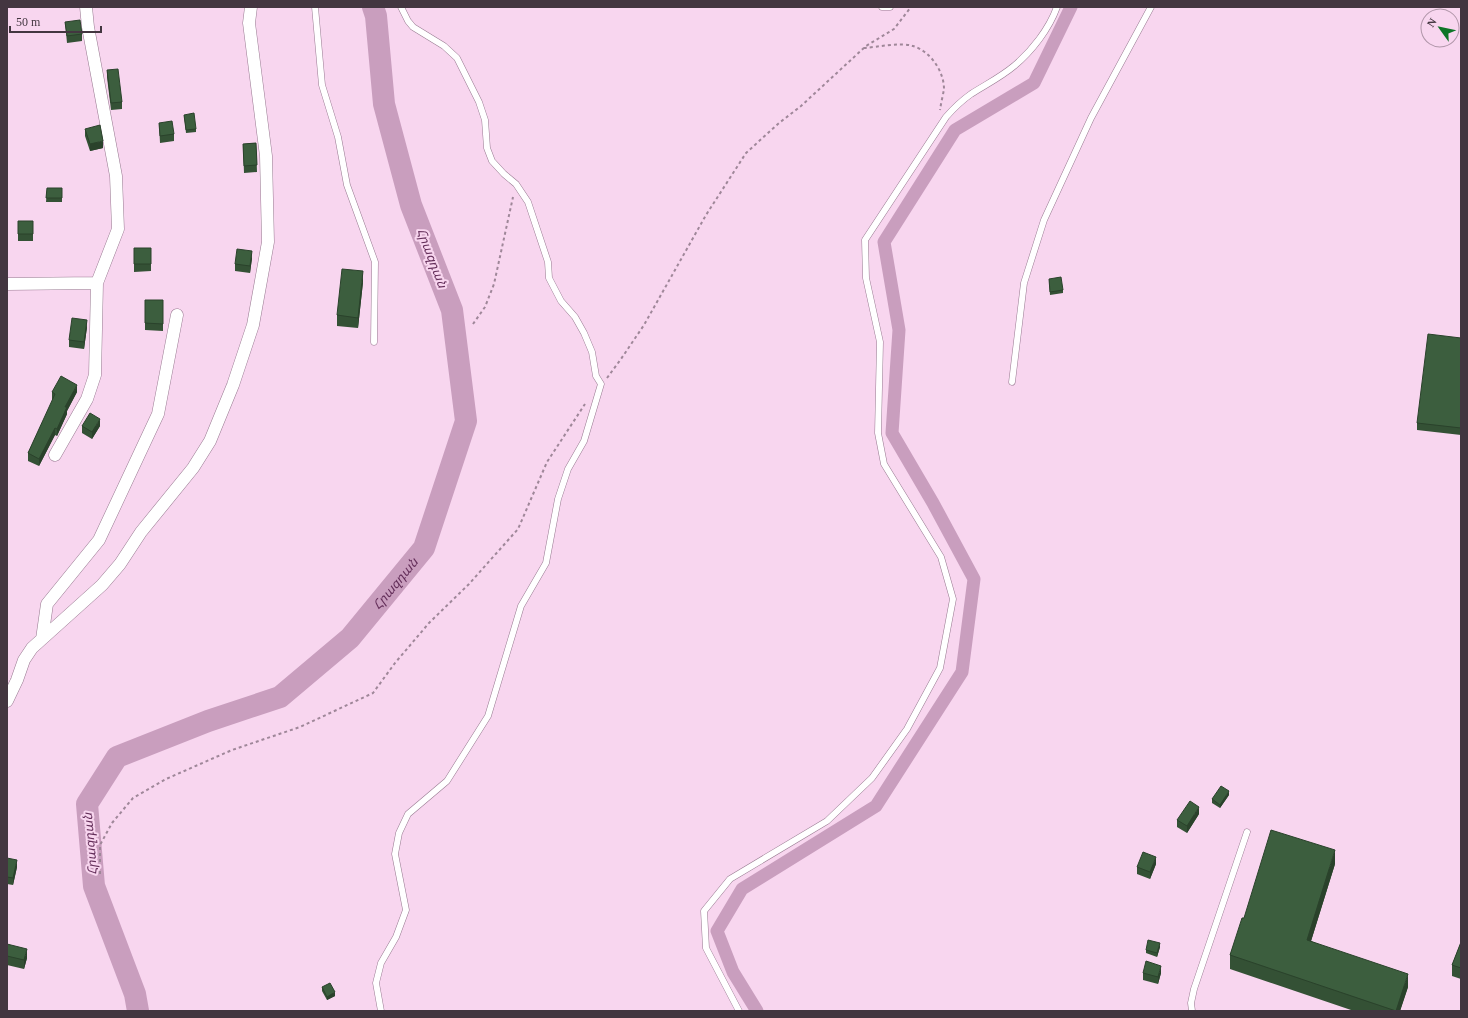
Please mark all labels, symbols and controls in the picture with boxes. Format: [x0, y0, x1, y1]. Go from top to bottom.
scale bar [10, 8, 101, 34]
north arrow [1420, 8, 1460, 48]
text: 50 m [16, 15, 41, 29]
text: N [1424, 16, 1439, 29]
water label: Հրազդան [413, 226, 451, 291]
water label: Հրազդան [369, 554, 421, 612]
water label: Հրազդան [80, 811, 101, 876]

